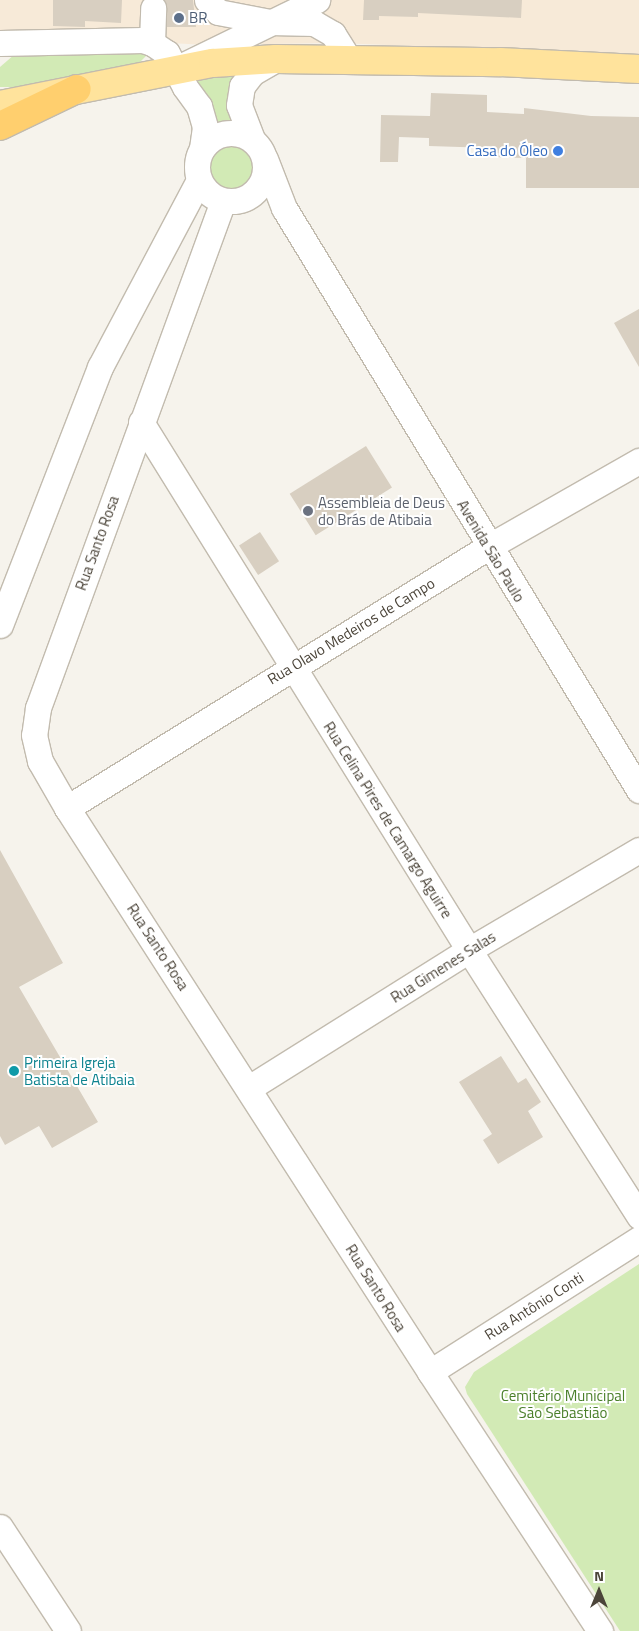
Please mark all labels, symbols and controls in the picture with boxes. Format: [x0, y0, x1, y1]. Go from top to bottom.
place label: BR [189, 9, 207, 27]
marker: BR [173, 12, 185, 24]
place label: Casa do Óleo [467, 142, 548, 160]
marker: Casa do Óleo [552, 145, 564, 157]
street label: Rua Santo Rosa [72, 493, 122, 593]
place label: Assembleia de Deus do Brás de Atibaia [318, 493, 445, 528]
street label: Avenida São Paulo [453, 497, 529, 605]
marker: Assembleia de Deus do Brás de Atibaia [302, 505, 314, 517]
street label: Rua Olavo Medeiros de Campo [264, 574, 438, 688]
street label: Rua Celina Pires de Camargo Aguirre [320, 718, 456, 922]
street label: Rua Santo Rosa [123, 900, 193, 994]
street label: Rua Gimenes Salas [387, 928, 499, 1006]
place label: Primeira Igreja Batista de Atibaia [24, 1053, 135, 1088]
marker: Primeira Igreja Batista de Atibaia [8, 1065, 20, 1077]
street label: Rua Santo Rosa [342, 1241, 410, 1335]
street label: Rua Antônio Conti [481, 1268, 587, 1344]
park label: Cemitério Municipal São Sebastião [501, 1386, 625, 1421]
text: N [594, 1565, 604, 1586]
north arrow [574, 1566, 624, 1616]

